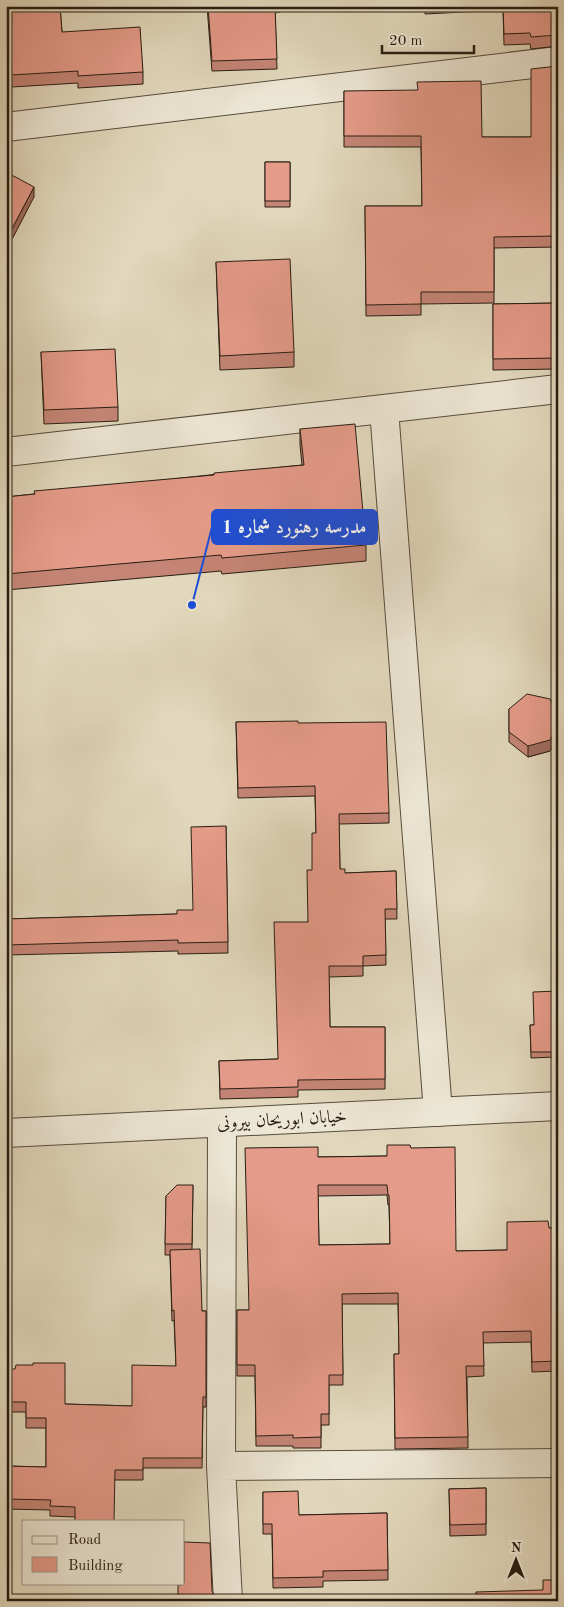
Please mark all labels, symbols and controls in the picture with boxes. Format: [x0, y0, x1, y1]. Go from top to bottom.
scale bar [382, 22, 474, 54]
text: 20 m [389, 34, 423, 49]
callout: مدرسه رهنورد شماره 1 [212, 510, 377, 544]
text: مدرسه رهنورد شماره 1 [222, 518, 366, 539]
street label: خیابان ابوریحان بیرونی [217, 1108, 347, 1133]
legend [22, 1520, 185, 1584]
text: Road [68, 1533, 102, 1548]
north arrow [492, 1534, 542, 1584]
text: N [511, 1541, 522, 1555]
text: Building [68, 1559, 123, 1574]

